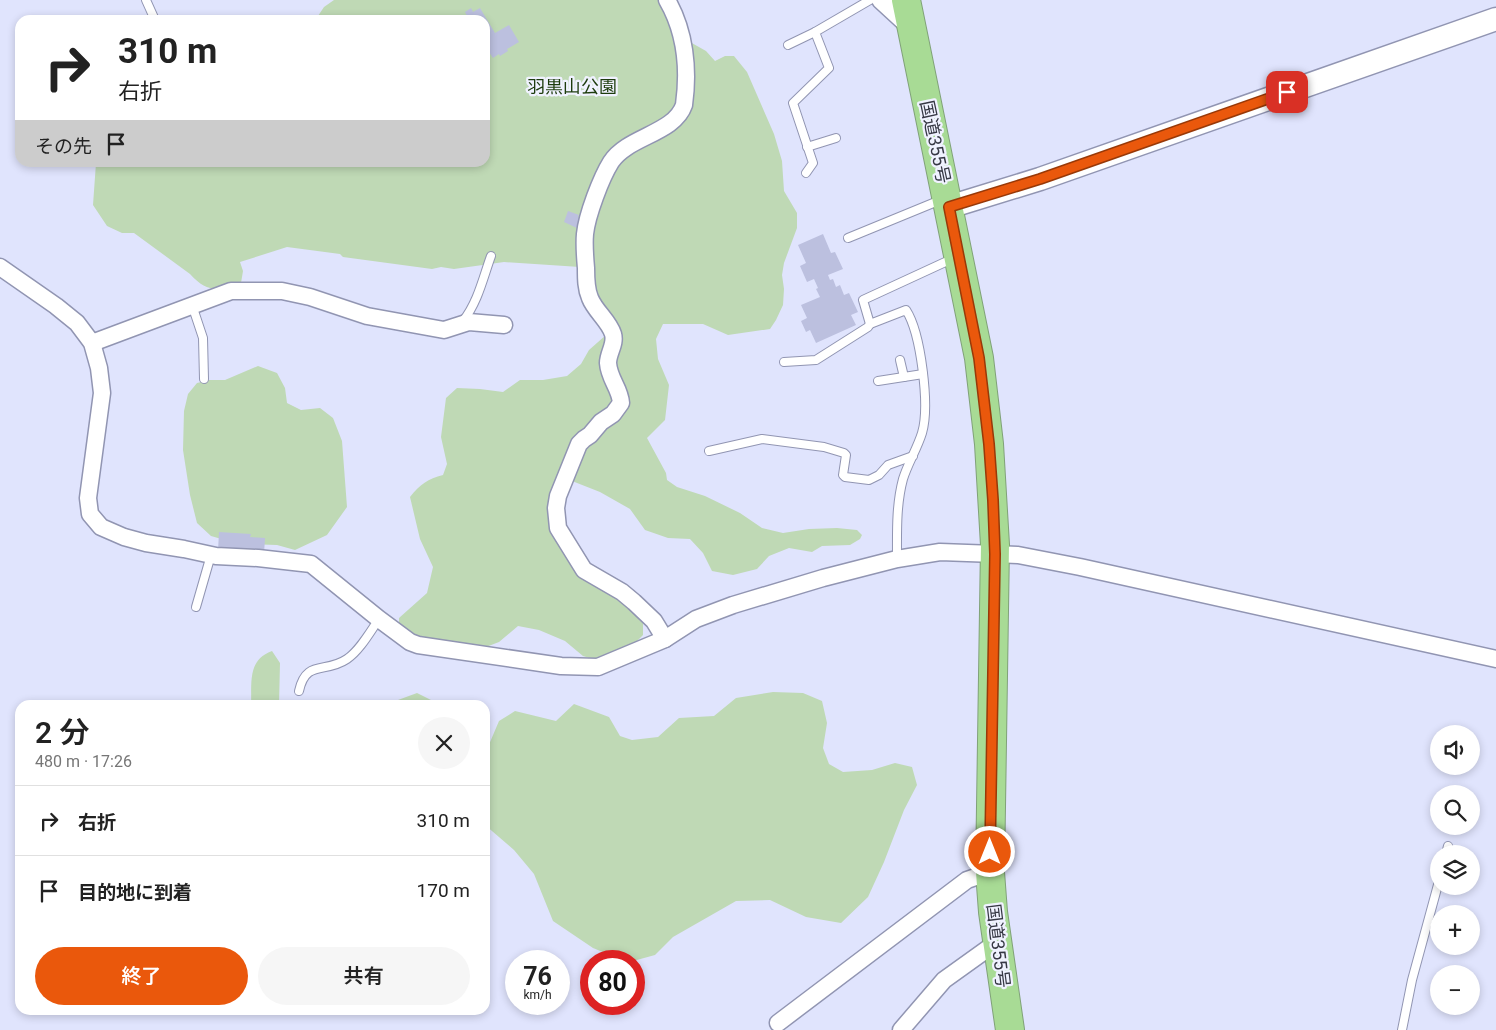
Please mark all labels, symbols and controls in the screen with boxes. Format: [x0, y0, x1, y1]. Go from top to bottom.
text: 310 m [118, 31, 217, 72]
icon: right [35, 35, 100, 100]
pin [1266, 71, 1308, 113]
park label: 羽黒山公園 [527, 76, 617, 97]
icon: arrive [1273, 78, 1301, 106]
text: 右折 [118, 79, 162, 104]
street label: 国道355号 [916, 98, 955, 185]
icon: arrive [102, 130, 130, 158]
text: その先 [35, 135, 92, 158]
text: 2 分 [35, 715, 90, 750]
button: close [418, 717, 470, 769]
map controls [1430, 725, 1480, 1015]
button: sound [1430, 725, 1480, 775]
text: 480 m · 17:26 [35, 752, 132, 771]
button: search [1430, 785, 1480, 835]
icon: right [35, 807, 63, 835]
text: 310 m [417, 809, 470, 832]
text: 右折 [78, 811, 116, 834]
position arrow [963, 825, 1015, 877]
button: layers [1430, 845, 1480, 895]
icon: arrive [35, 877, 63, 905]
text: 170 m [417, 879, 470, 902]
text: 目的地に到着 [78, 881, 192, 904]
street label: 国道355号 [983, 903, 1014, 989]
button: + [1430, 905, 1480, 955]
button: 終了 [35, 947, 248, 1005]
button: 共有 [258, 947, 470, 1005]
speed limit sign: 80 [580, 950, 645, 1015]
text: 76 [523, 962, 552, 991]
button: − [1430, 965, 1480, 1015]
text: km/h [523, 988, 552, 1002]

